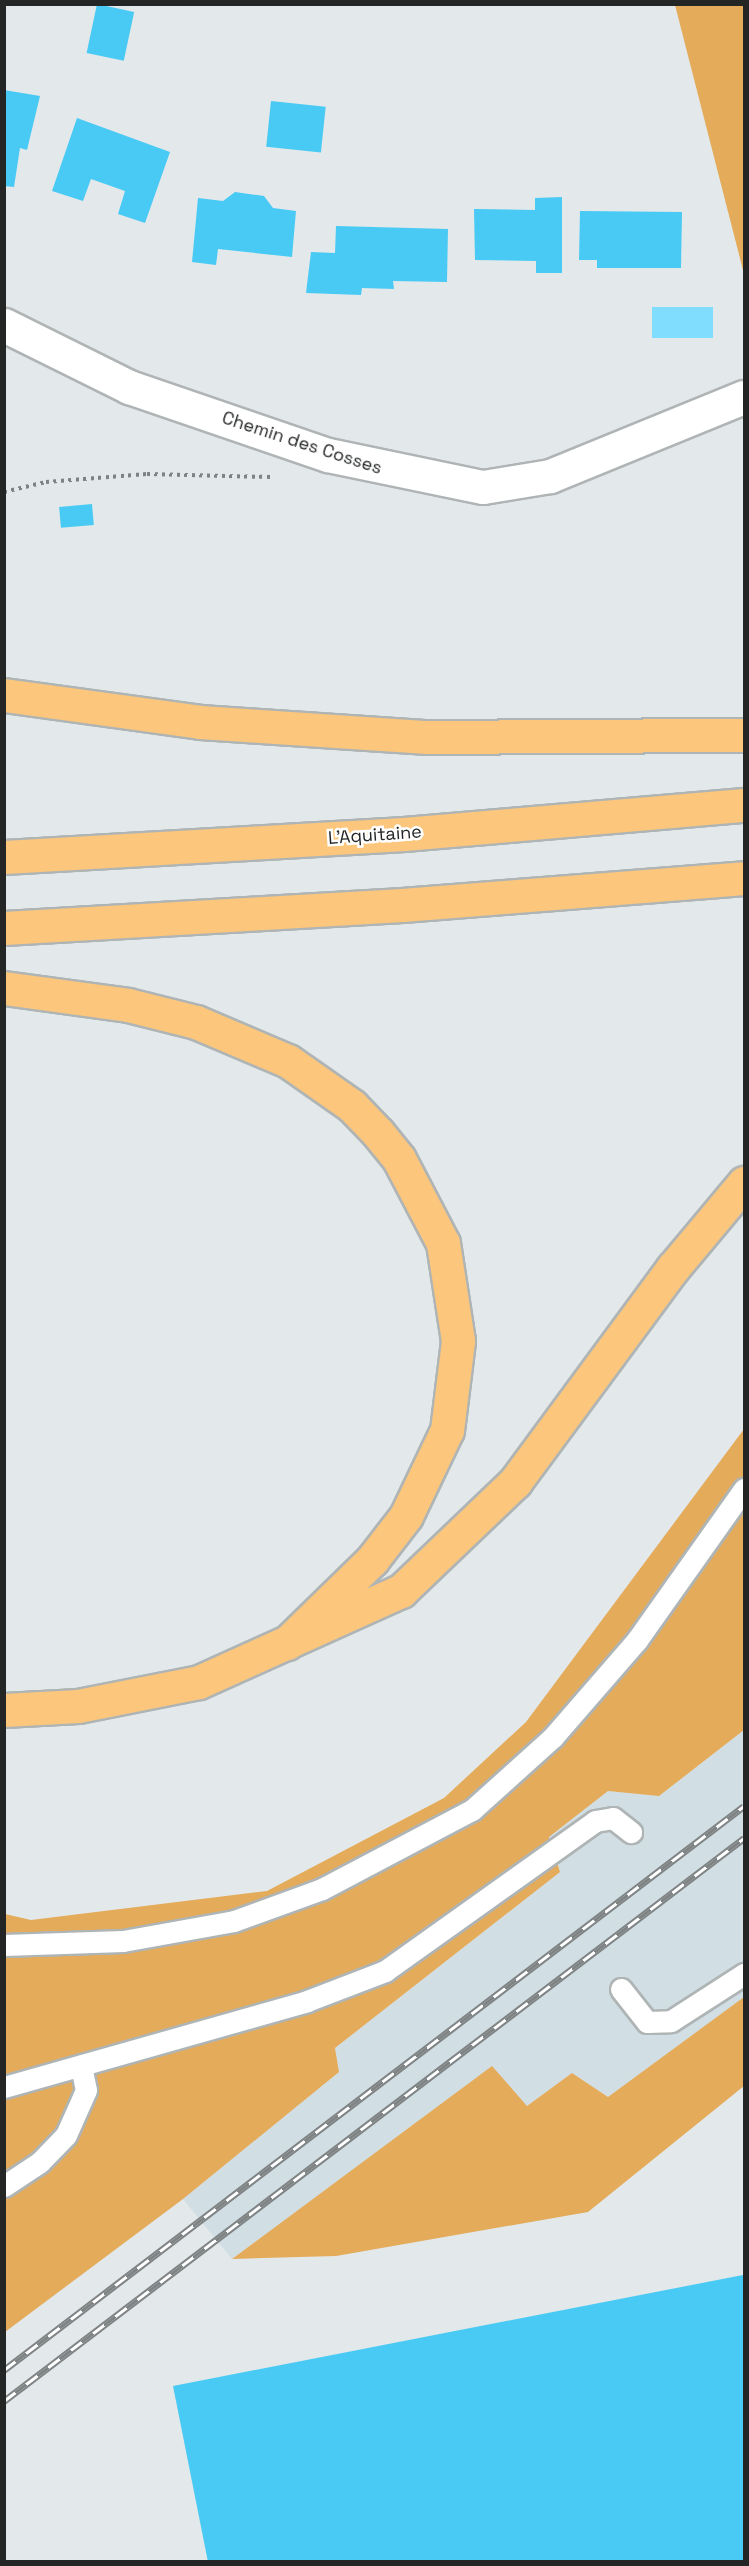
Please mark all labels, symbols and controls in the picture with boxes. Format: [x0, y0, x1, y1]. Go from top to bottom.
street label: Chemin des Cosses [219, 407, 385, 479]
street label: L'Aquitaine [327, 821, 423, 849]

